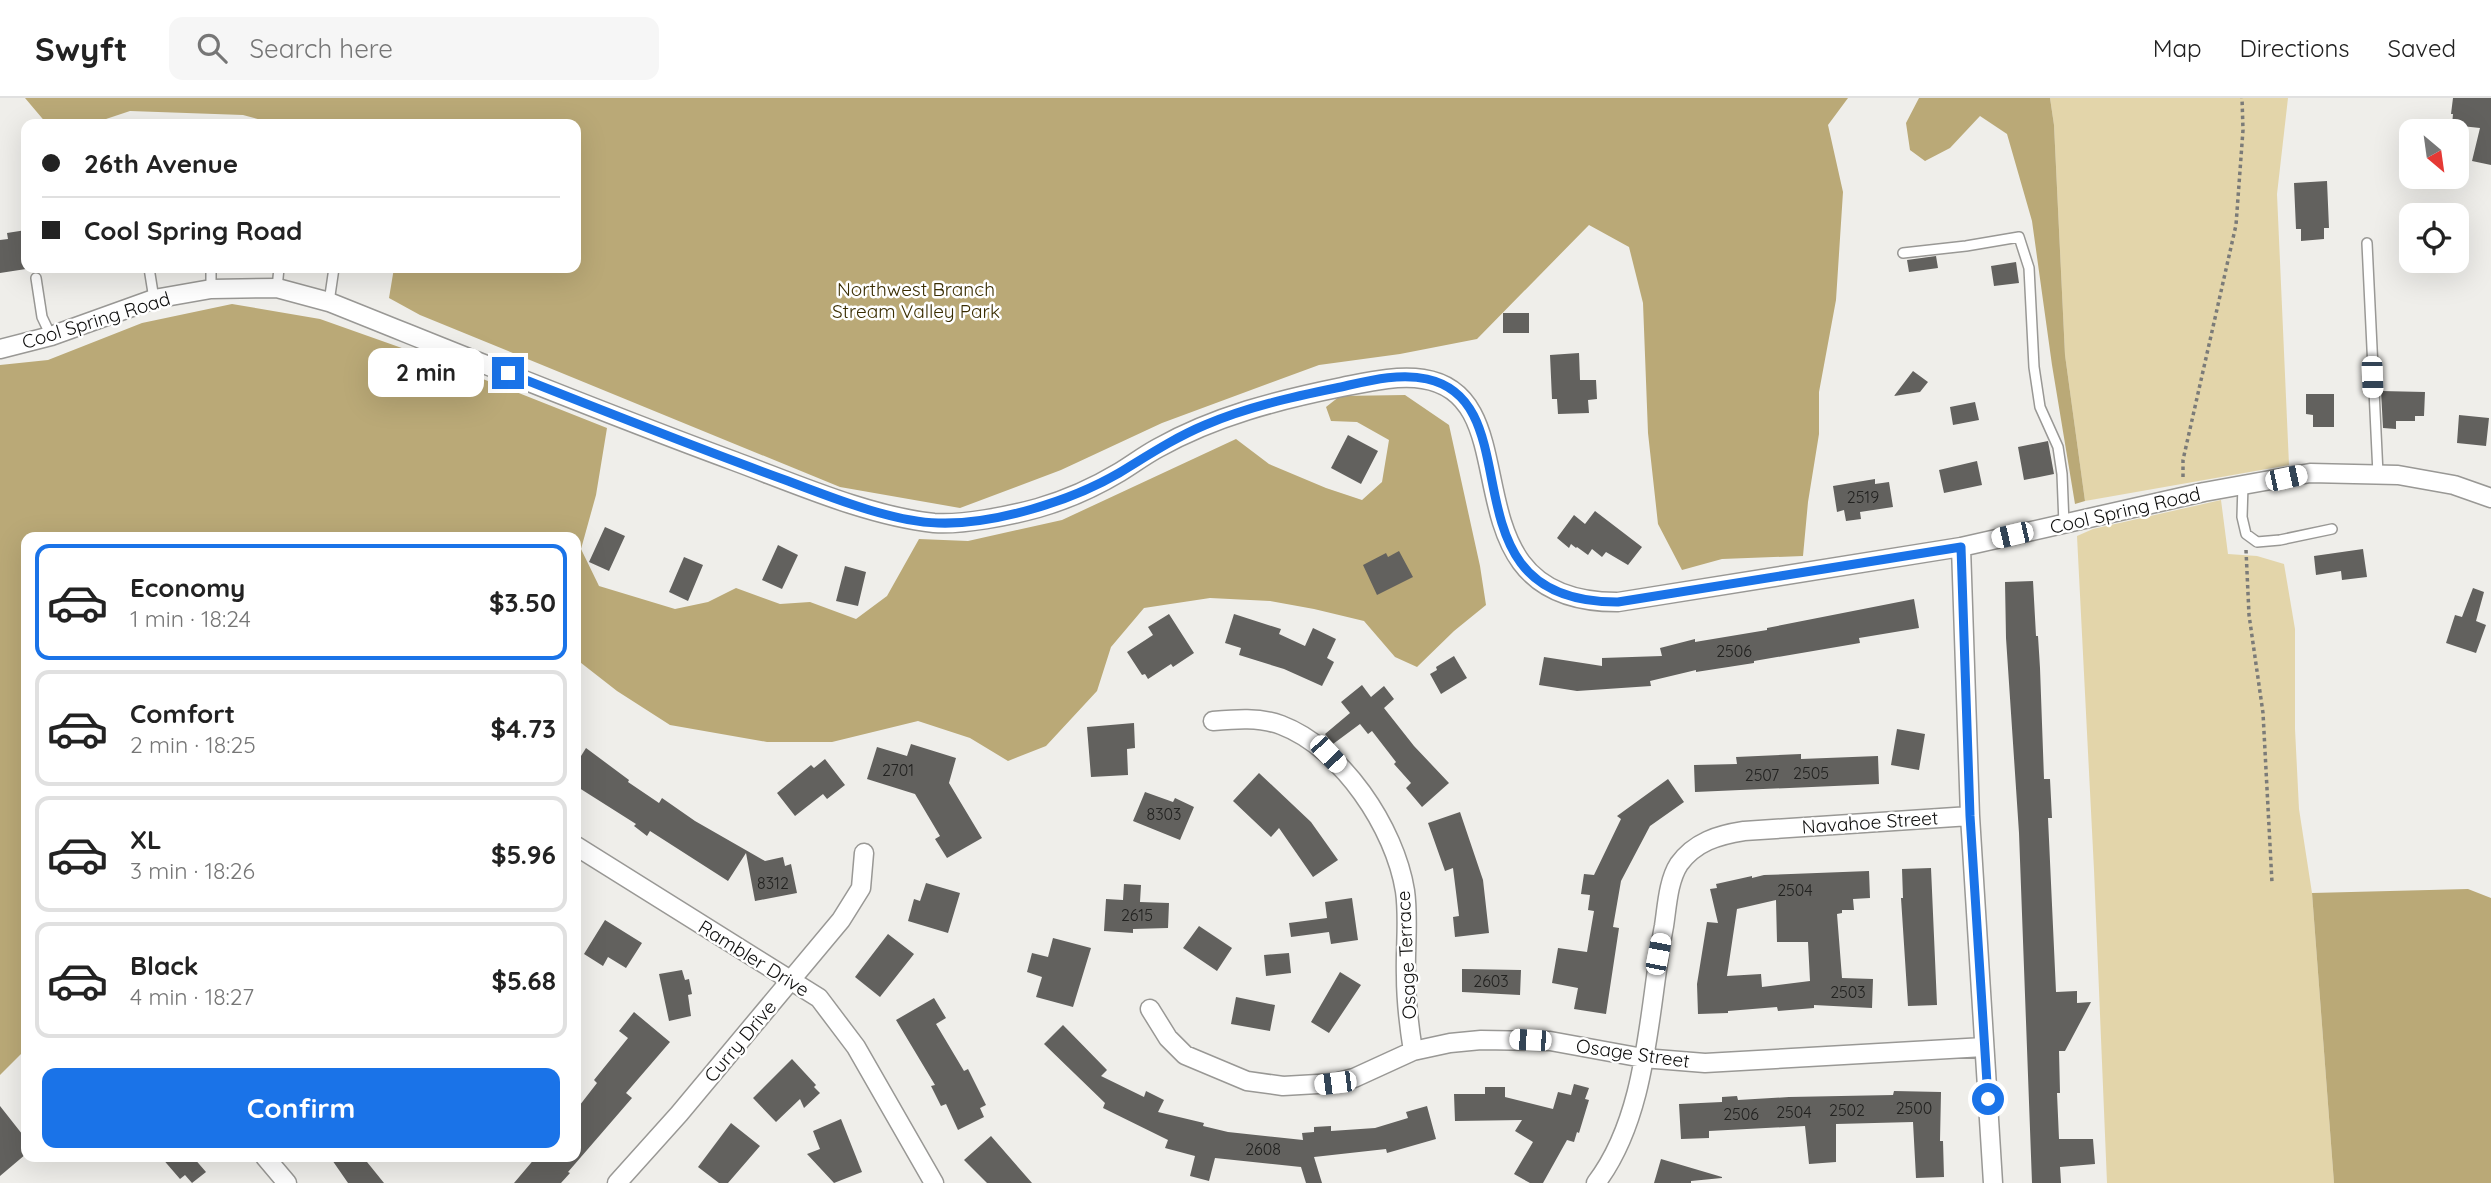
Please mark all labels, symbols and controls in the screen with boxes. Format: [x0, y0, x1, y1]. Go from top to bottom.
search box [169, 17, 659, 80]
text: Swyft [35, 28, 127, 69]
icon: search [193, 29, 231, 67]
text: Search here [249, 32, 393, 65]
text: Map [2153, 33, 2202, 63]
text: Directions [2240, 33, 2350, 63]
text: Saved [2388, 33, 2456, 63]
north arrow [2399, 119, 2469, 189]
map controls [2399, 119, 2469, 273]
text: 26th Avenue [84, 147, 238, 180]
button: locate [2399, 203, 2469, 273]
text: Cool Spring Road [84, 214, 302, 247]
park label: Northwest Branch Stream Valley Park [832, 277, 1000, 323]
street label: Cool Spring Road [19, 286, 173, 354]
callout: 2 min [368, 348, 484, 398]
car [2361, 356, 2384, 398]
route end [492, 357, 524, 389]
text: 2 min [396, 358, 456, 387]
car [2264, 463, 2309, 493]
street label: Cool Spring Road [2047, 481, 2203, 539]
house number: 2519 [1847, 487, 1879, 507]
car [1990, 520, 2035, 550]
icon: car [46, 571, 109, 634]
text: Economy [130, 571, 245, 604]
text: $3.50 [489, 586, 556, 619]
text: 1 min · 18:24 [130, 604, 251, 633]
house number: 2506 [1716, 641, 1752, 661]
icon: car [46, 697, 109, 760]
text: Comfort [130, 697, 235, 730]
text: $4.73 [490, 712, 556, 745]
text: 2 min · 18:25 [130, 730, 256, 759]
car [1306, 731, 1351, 777]
house number: 2701 [882, 760, 914, 780]
house number: 2505 [1793, 763, 1829, 783]
house number: 2507 [1745, 765, 1779, 785]
house number: 8303 [1147, 804, 1181, 824]
street label: Navahoe Street [1801, 805, 1939, 839]
icon: car [46, 823, 109, 886]
text: XL [130, 823, 162, 856]
text: $5.96 [491, 838, 556, 871]
text: 3 min · 18:26 [130, 856, 255, 885]
house number: 8312 [757, 873, 789, 893]
house number: 2504 [1777, 880, 1813, 900]
street label: Osage Terrace [1391, 890, 1421, 1020]
house number: 2615 [1121, 905, 1153, 925]
street label: Rambler Drive [694, 914, 814, 1002]
car [1644, 931, 1673, 977]
icon: car [46, 949, 109, 1012]
text: Black [130, 949, 199, 982]
text: $5.68 [491, 964, 556, 997]
house number: 2603 [1473, 971, 1509, 991]
text: 4 min · 18:27 [130, 982, 254, 1011]
house number: 2503 [1830, 982, 1866, 1002]
street label: Curry Drive [699, 995, 781, 1087]
car [1509, 1028, 1552, 1052]
street label: Osage Street [1575, 1033, 1691, 1073]
button: Confirm [42, 1068, 560, 1148]
car [1313, 1070, 1358, 1096]
route start [1972, 1083, 2004, 1115]
house number: 2500 [1896, 1098, 1932, 1118]
house number: 2502 [1829, 1100, 1865, 1120]
house number: 2504 [1776, 1102, 1812, 1122]
house number: 2506 [1723, 1104, 1759, 1124]
house number: 2608 [1245, 1139, 1281, 1159]

